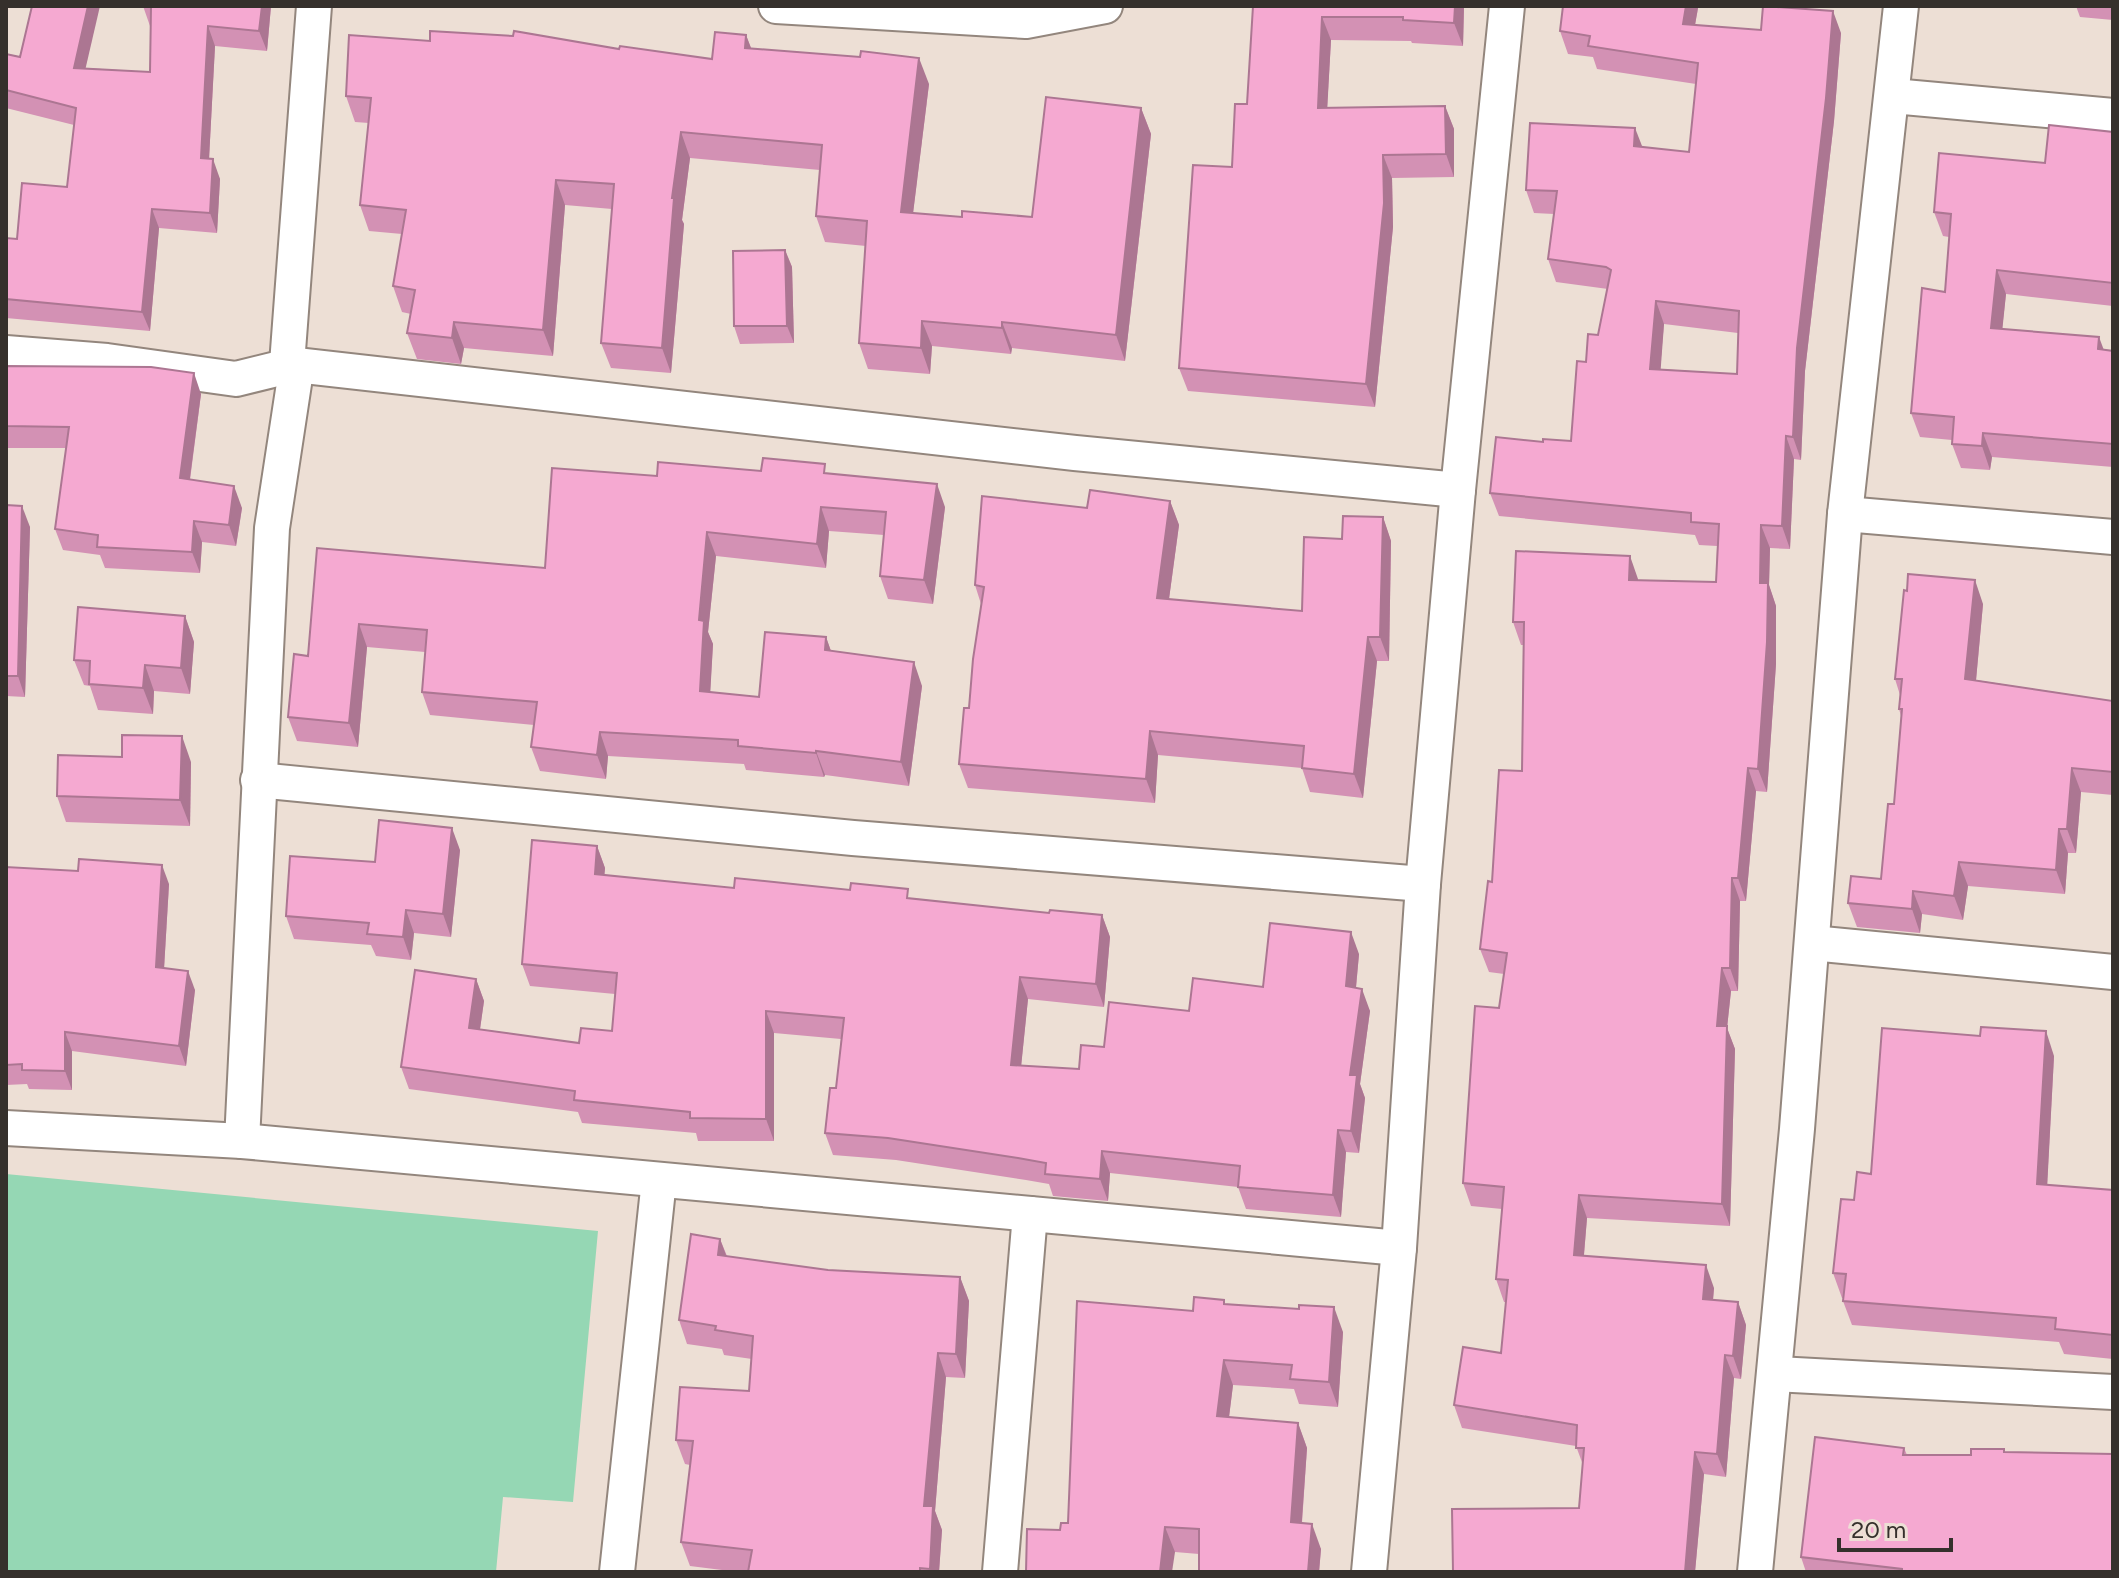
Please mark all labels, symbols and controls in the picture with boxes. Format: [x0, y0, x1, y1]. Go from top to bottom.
scale bar [1839, 1502, 1951, 1552]
text: 20 m [1851, 1515, 1906, 1544]

